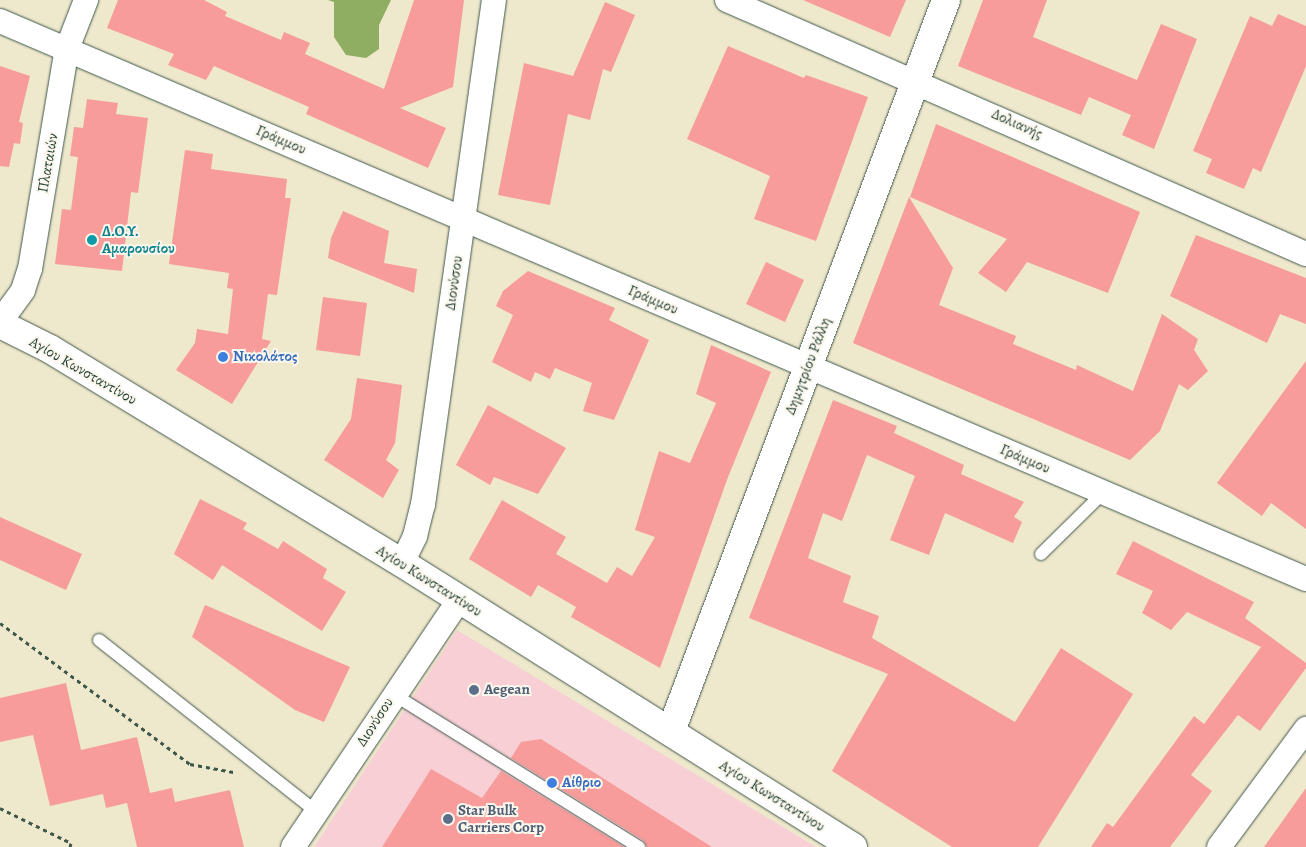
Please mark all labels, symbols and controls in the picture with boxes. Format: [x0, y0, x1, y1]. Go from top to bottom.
street label: Δολιανής [989, 105, 1045, 143]
street label: Γράμμου [253, 121, 309, 159]
street label: Πλαταιών [34, 132, 62, 194]
place label: Δ.Ο.Υ. Αμαρουσίου [102, 222, 175, 257]
marker: Δ.Ο.Υ. Αμαρουσίου [86, 234, 98, 246]
street label: Διονύσου [441, 255, 467, 311]
street label: Γράμμου [625, 281, 681, 319]
street label: Δημητρίου Ράλλη [781, 315, 835, 417]
street label: Αγίου Κωνσταντίνου [26, 333, 140, 409]
place label: Νικολάτος [233, 348, 297, 366]
marker: Νικολάτος [217, 351, 229, 363]
street label: Γράμμου [997, 440, 1053, 478]
street label: Αγίου Κωνσταντίνου [373, 541, 485, 621]
place label: Aegean [484, 681, 530, 699]
marker: Aegean [468, 684, 480, 696]
street label: Διονύσου [353, 694, 397, 750]
street label: Αγίου Κωνσταντίνου [716, 756, 828, 836]
place label: Αίθριο [562, 774, 601, 792]
marker: Αίθριο [546, 777, 558, 789]
place label: Star Bulk Carriers Corp [458, 801, 544, 836]
marker: Star Bulk Carriers Corp [442, 813, 454, 825]

